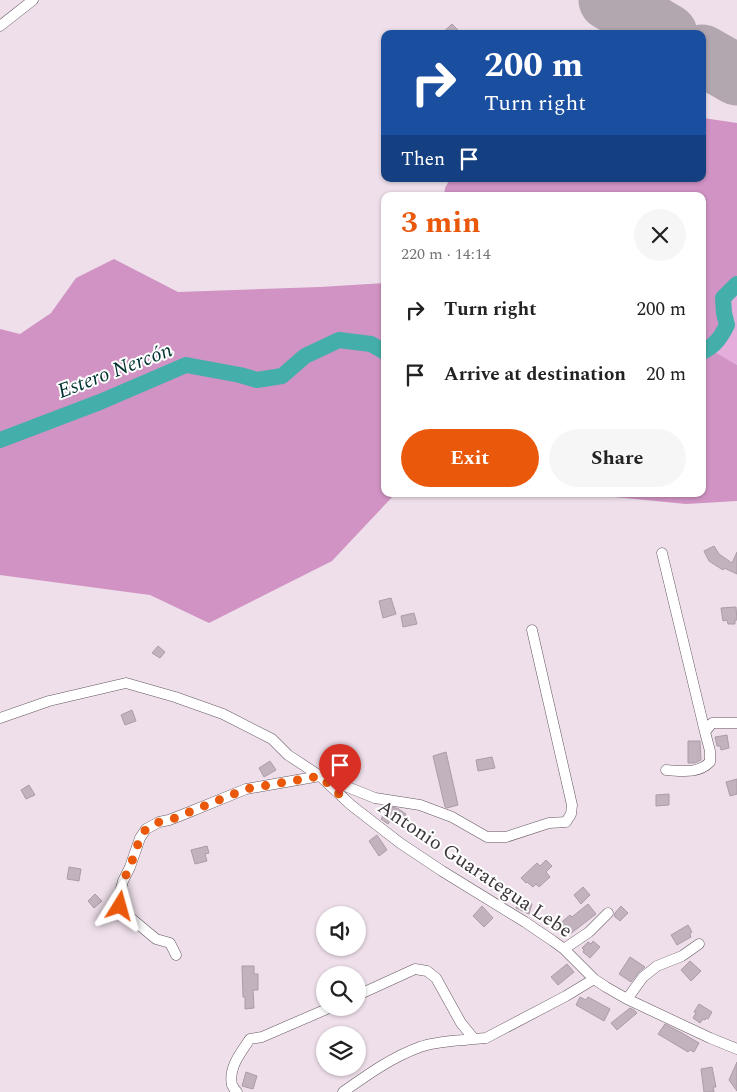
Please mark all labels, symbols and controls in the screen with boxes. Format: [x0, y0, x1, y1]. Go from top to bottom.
text: 200 m [484, 39, 583, 92]
icon: right [401, 50, 466, 115]
text: Turn right [484, 87, 586, 120]
text: Then [401, 145, 445, 174]
icon: arrive [455, 145, 483, 173]
text: 3 min [401, 200, 481, 246]
button: close [634, 209, 686, 261]
text: 220 m · 14:14 [401, 242, 491, 266]
text: Turn right [444, 295, 537, 324]
text: 200 m [636, 295, 686, 324]
icon: right [401, 296, 429, 324]
water label: Estero Nercón [53, 334, 177, 408]
text: Arrive at destination [444, 360, 626, 389]
text: 20 m [646, 360, 686, 389]
icon: arrive [401, 361, 429, 389]
button: Exit [401, 429, 539, 487]
button: Share [549, 429, 686, 487]
pin [319, 744, 361, 795]
icon: arrive [326, 751, 354, 779]
street label: Antonio Guarategua Lebe [372, 792, 578, 946]
position arrow [93, 879, 145, 931]
map controls [316, 906, 366, 1076]
button: sound [316, 906, 366, 956]
button: search [316, 966, 366, 1016]
button: layers [316, 1026, 366, 1076]

